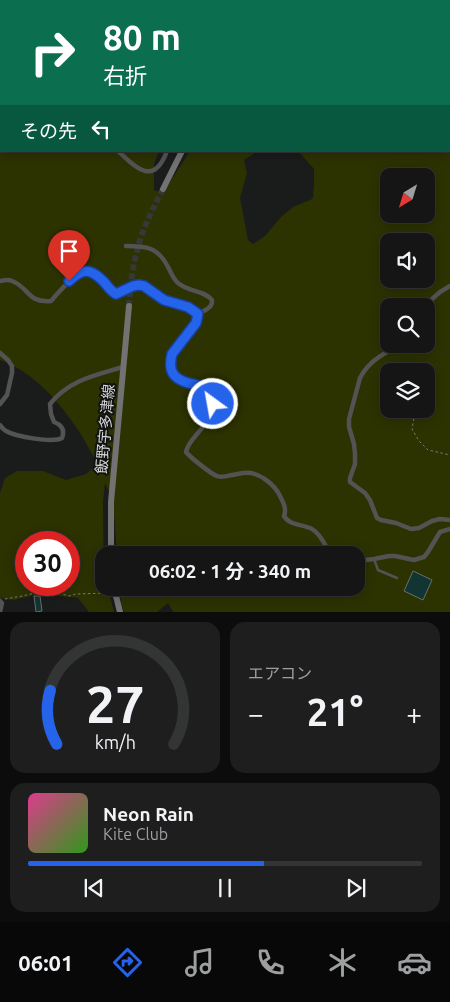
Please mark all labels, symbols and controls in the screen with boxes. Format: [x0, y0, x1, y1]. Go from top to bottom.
text: 80 m [103, 17, 181, 57]
icon: right [20, 20, 85, 85]
text: 右折 [103, 63, 147, 88]
icon: left [87, 115, 115, 143]
text: その先 [20, 120, 77, 142]
north arrow [380, 168, 435, 222]
map controls [380, 168, 435, 418]
pin [48, 230, 90, 281]
button: sound [380, 233, 435, 288]
icon: arrive [55, 237, 83, 265]
button: search [380, 298, 435, 353]
button: layers [380, 363, 435, 418]
position arrow [186, 377, 238, 429]
street label: 飯野宇多津線 [93, 383, 117, 475]
speed limit sign: 30 [15, 531, 80, 596]
text: 06:02 · 1 分 · 340 m [149, 560, 311, 582]
text: エアコン [248, 664, 312, 682]
text: 27 [86, 675, 144, 733]
text: 21° [307, 691, 363, 733]
text: − [248, 698, 264, 729]
text: + [406, 698, 422, 729]
text: km/h [94, 732, 136, 752]
text: Neon Rain [103, 803, 194, 825]
text: Kite Club [103, 825, 168, 843]
icon: previous [80, 874, 108, 902]
icon: pause [211, 874, 239, 902]
icon: next [342, 874, 370, 902]
icon: directions [110, 945, 145, 980]
icon: music [182, 945, 217, 980]
icon: phone [253, 945, 288, 980]
icon: climate [325, 945, 360, 980]
icon: car [397, 945, 432, 980]
text: 06:01 [18, 950, 73, 975]

